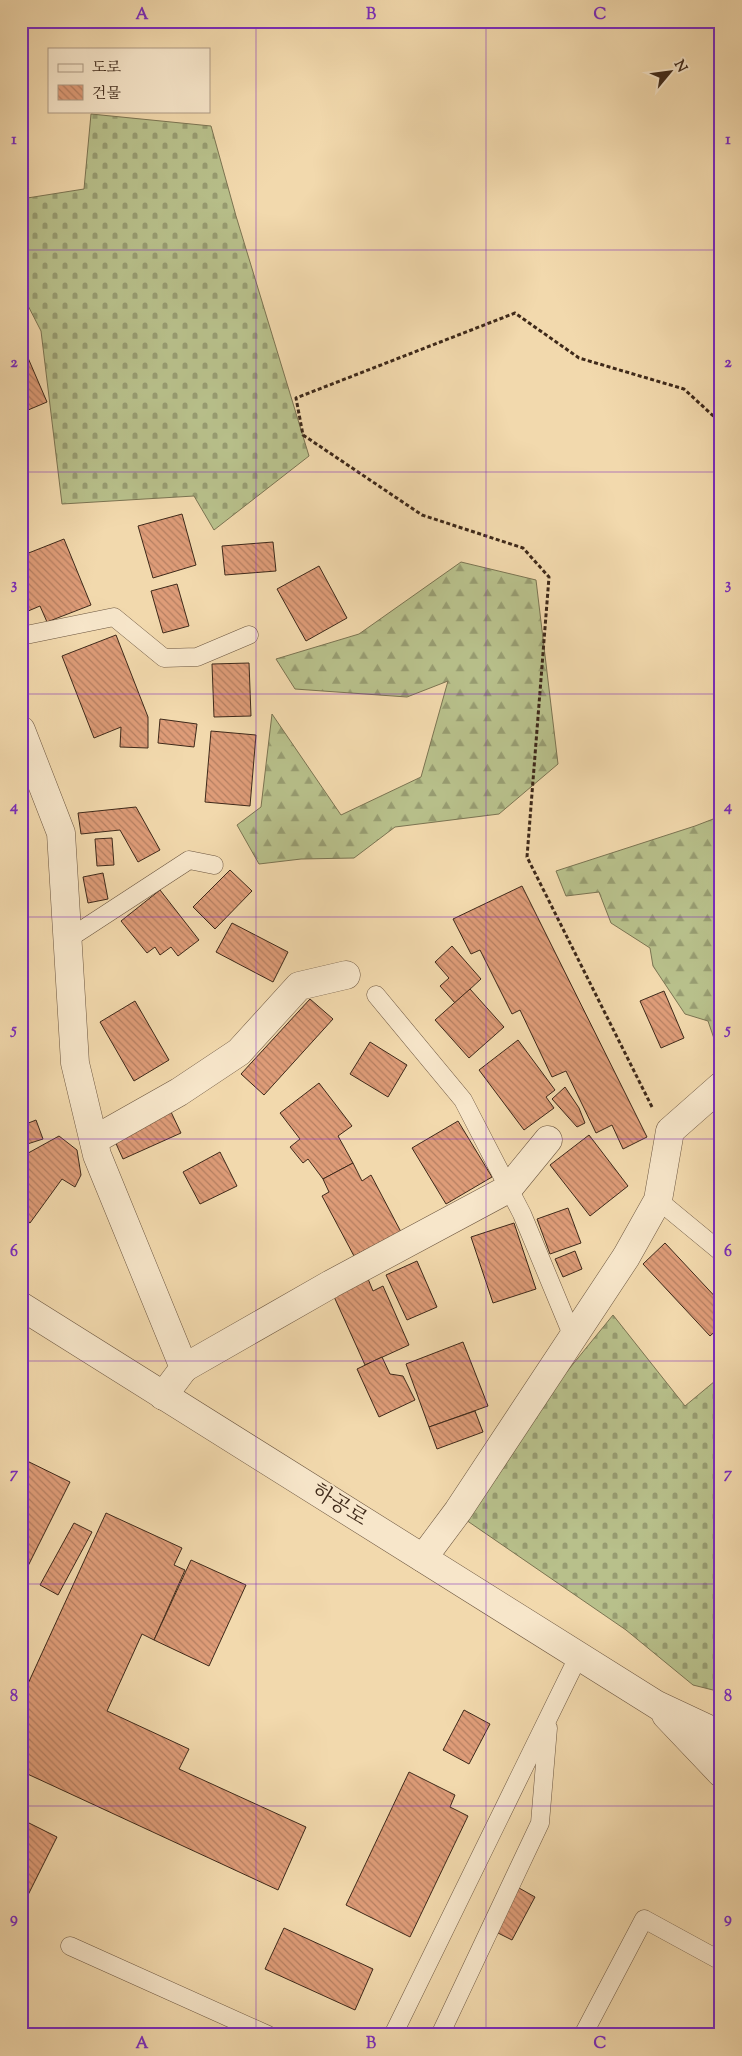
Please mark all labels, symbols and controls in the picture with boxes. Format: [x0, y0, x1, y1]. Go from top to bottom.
text: A [136, 4, 149, 27]
text: B [366, 4, 376, 27]
text: C [594, 4, 607, 27]
legend [48, 48, 210, 112]
north arrow [644, 48, 694, 98]
text: N [668, 57, 691, 76]
text: 도로 [92, 58, 121, 79]
text: 건물 [92, 84, 121, 105]
text: 1 [11, 129, 17, 152]
text: 1 [725, 129, 731, 152]
text: 2 [10, 352, 18, 375]
text: 2 [724, 352, 732, 375]
text: 3 [11, 574, 18, 597]
text: 3 [725, 574, 732, 597]
text: 4 [9, 796, 18, 819]
text: 4 [723, 796, 732, 819]
text: 5 [9, 1019, 17, 1042]
text: 5 [723, 1019, 731, 1042]
text: 6 [10, 1241, 18, 1264]
text: 6 [724, 1241, 732, 1264]
text: 7 [10, 1463, 19, 1486]
text: 7 [724, 1463, 733, 1486]
street label: 하공로 [305, 1477, 373, 1535]
text: 8 [10, 1686, 18, 1709]
text: 8 [724, 1686, 732, 1709]
text: 9 [10, 1908, 18, 1931]
text: 9 [724, 1908, 732, 1931]
text: A [136, 2033, 149, 2056]
text: B [366, 2033, 376, 2056]
text: C [594, 2033, 607, 2056]

